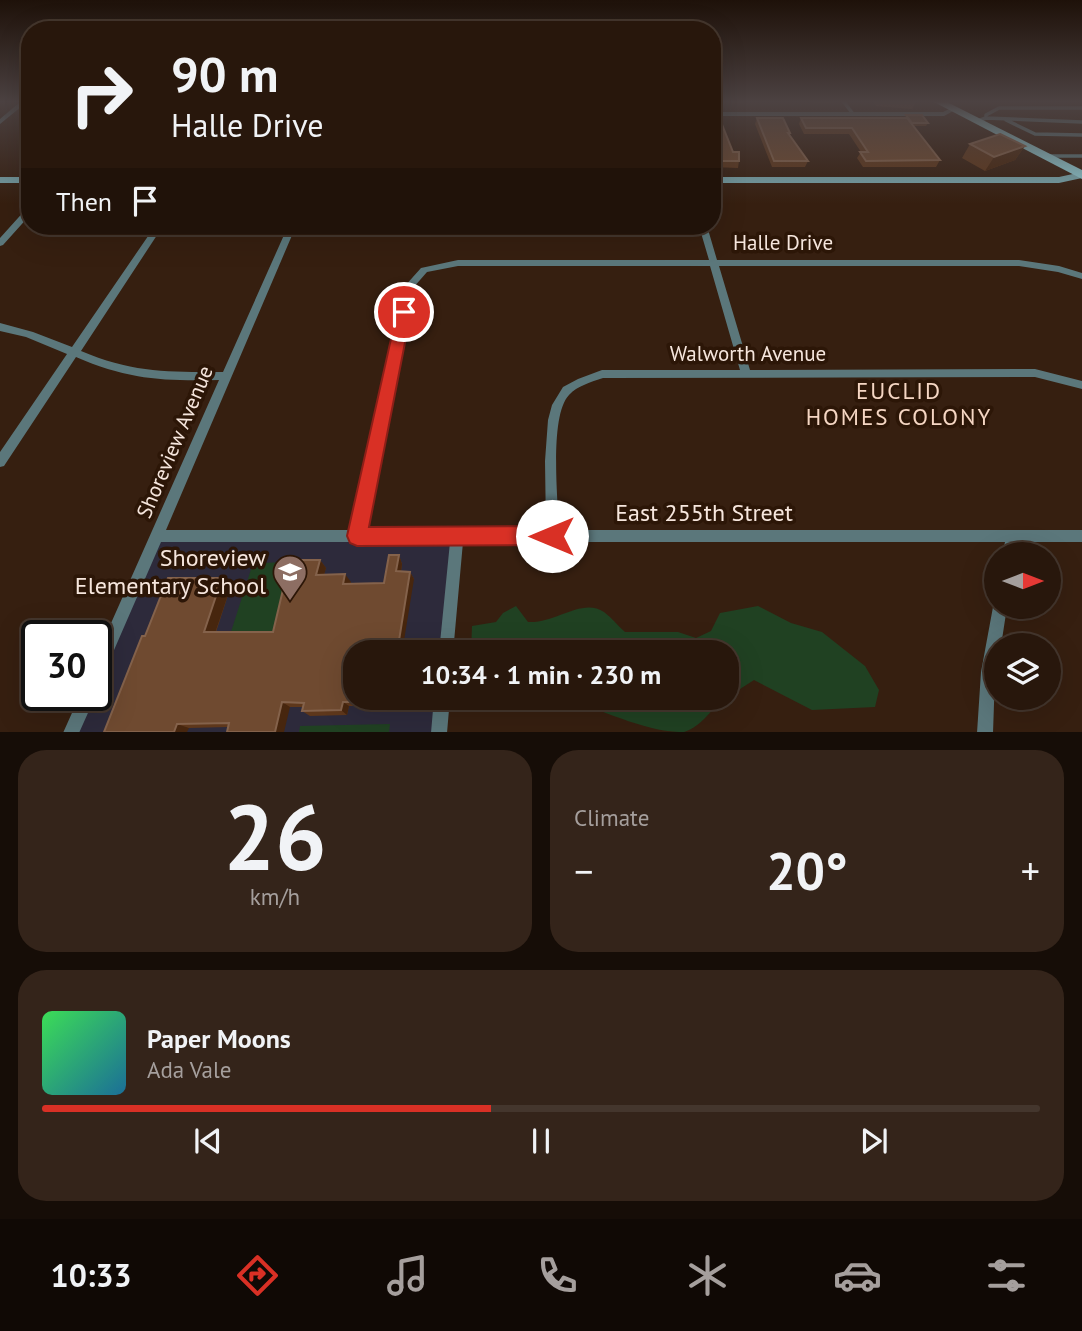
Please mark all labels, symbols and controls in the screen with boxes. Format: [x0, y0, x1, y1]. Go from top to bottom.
text: 90 m [171, 42, 278, 106]
icon: right [56, 49, 147, 140]
text: Halle Drive [171, 104, 324, 146]
icon: arrive [126, 182, 164, 220]
text: Then [56, 185, 112, 218]
street label: Halle Drive [733, 229, 833, 256]
pin [374, 282, 434, 342]
icon: arrive [385, 293, 423, 331]
street label: Walworth Avenue [670, 340, 826, 367]
street label: Shoreview Avenue [130, 362, 219, 522]
district label: EUCLID HOMES COLONY [806, 376, 992, 431]
street label: East 255th Street [615, 497, 793, 528]
position arrow [515, 499, 589, 573]
place label: Shoreview Elementary School [75, 542, 266, 601]
north arrow [984, 542, 1060, 620]
map controls [984, 542, 1061, 710]
school or university icon: Shoreview Elementary School [271, 553, 309, 602]
speed limit sign: 30 [21, 620, 112, 711]
button: layers [984, 633, 1061, 710]
text: 10:34 · 1 min · 230 m [421, 658, 661, 691]
text: 26 [223, 777, 327, 895]
text: Climate [574, 803, 649, 832]
text: 20° [766, 837, 848, 904]
text: − [574, 846, 593, 895]
text: + [1021, 846, 1040, 895]
text: km/h [250, 882, 300, 911]
text: Paper Moons [147, 1022, 291, 1055]
text: Ada Vale [147, 1055, 231, 1084]
icon: previous [189, 1122, 227, 1160]
icon: pause [522, 1122, 560, 1160]
icon: next [855, 1122, 893, 1160]
icon: directions [233, 1251, 282, 1300]
icon: music [383, 1251, 432, 1300]
icon: phone [533, 1251, 582, 1300]
icon: climate [683, 1251, 732, 1300]
icon: car [833, 1251, 882, 1300]
icon: filters [982, 1251, 1031, 1300]
text: 10:33 [50, 1254, 132, 1296]

